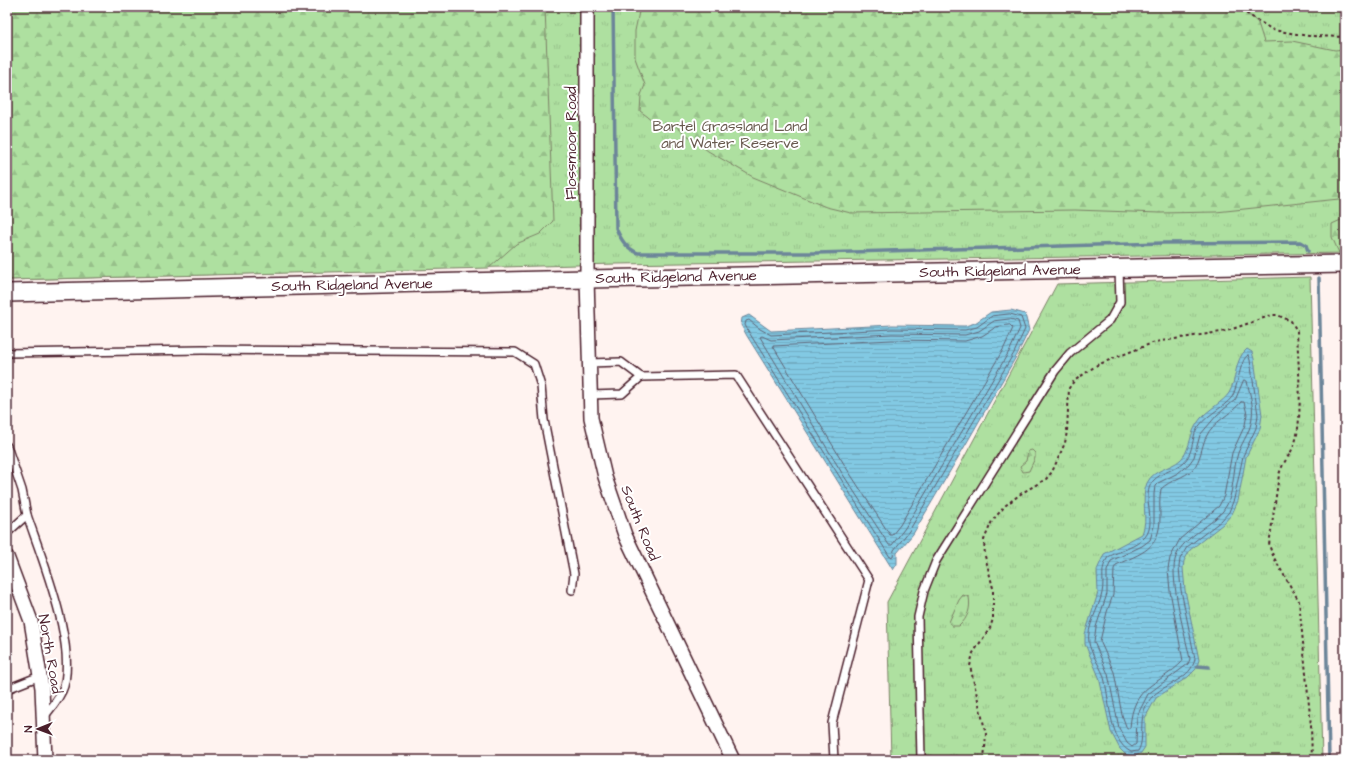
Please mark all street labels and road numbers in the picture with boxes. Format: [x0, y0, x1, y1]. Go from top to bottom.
street label: Flossmoor Road [561, 86, 582, 200]
street label: South Ridgeland Avenue [919, 259, 1081, 284]
street label: South Ridgeland Avenue [595, 265, 757, 290]
street label: South Ridgeland Avenue [271, 273, 433, 298]
street label: South Road [615, 482, 665, 564]
street label: North Road [33, 613, 67, 696]

